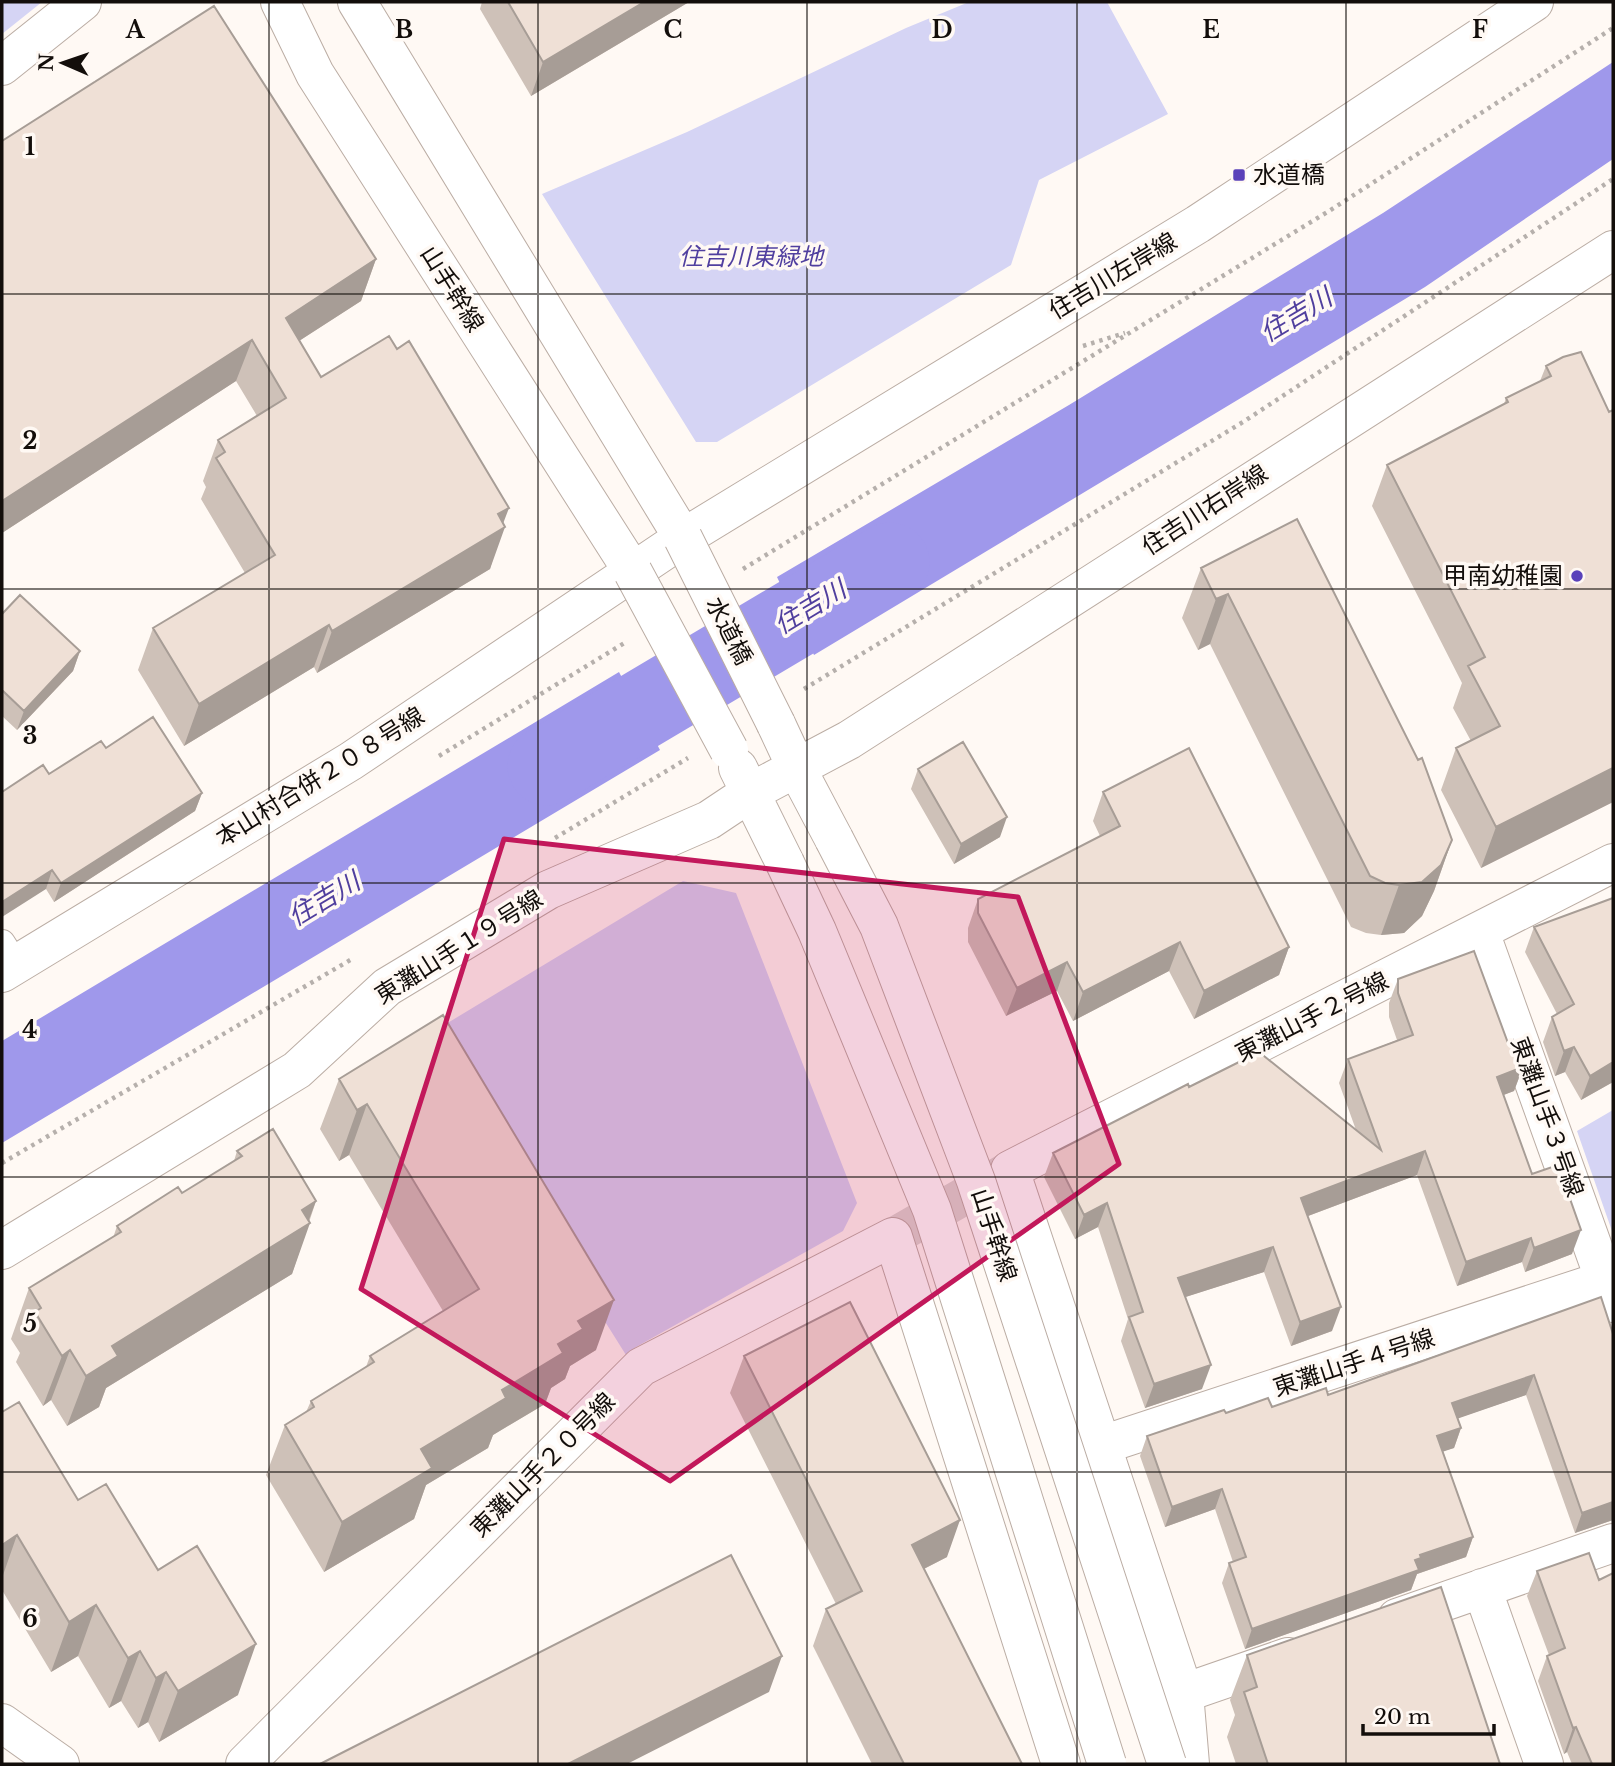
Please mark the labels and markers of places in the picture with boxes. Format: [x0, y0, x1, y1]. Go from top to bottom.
place label: 水道橋 [1253, 160, 1325, 189]
marker: 水道橋 [1231, 167, 1247, 183]
place label: 甲南幼稚園 [1443, 561, 1563, 590]
marker: 甲南幼稚園 [1569, 568, 1585, 584]

